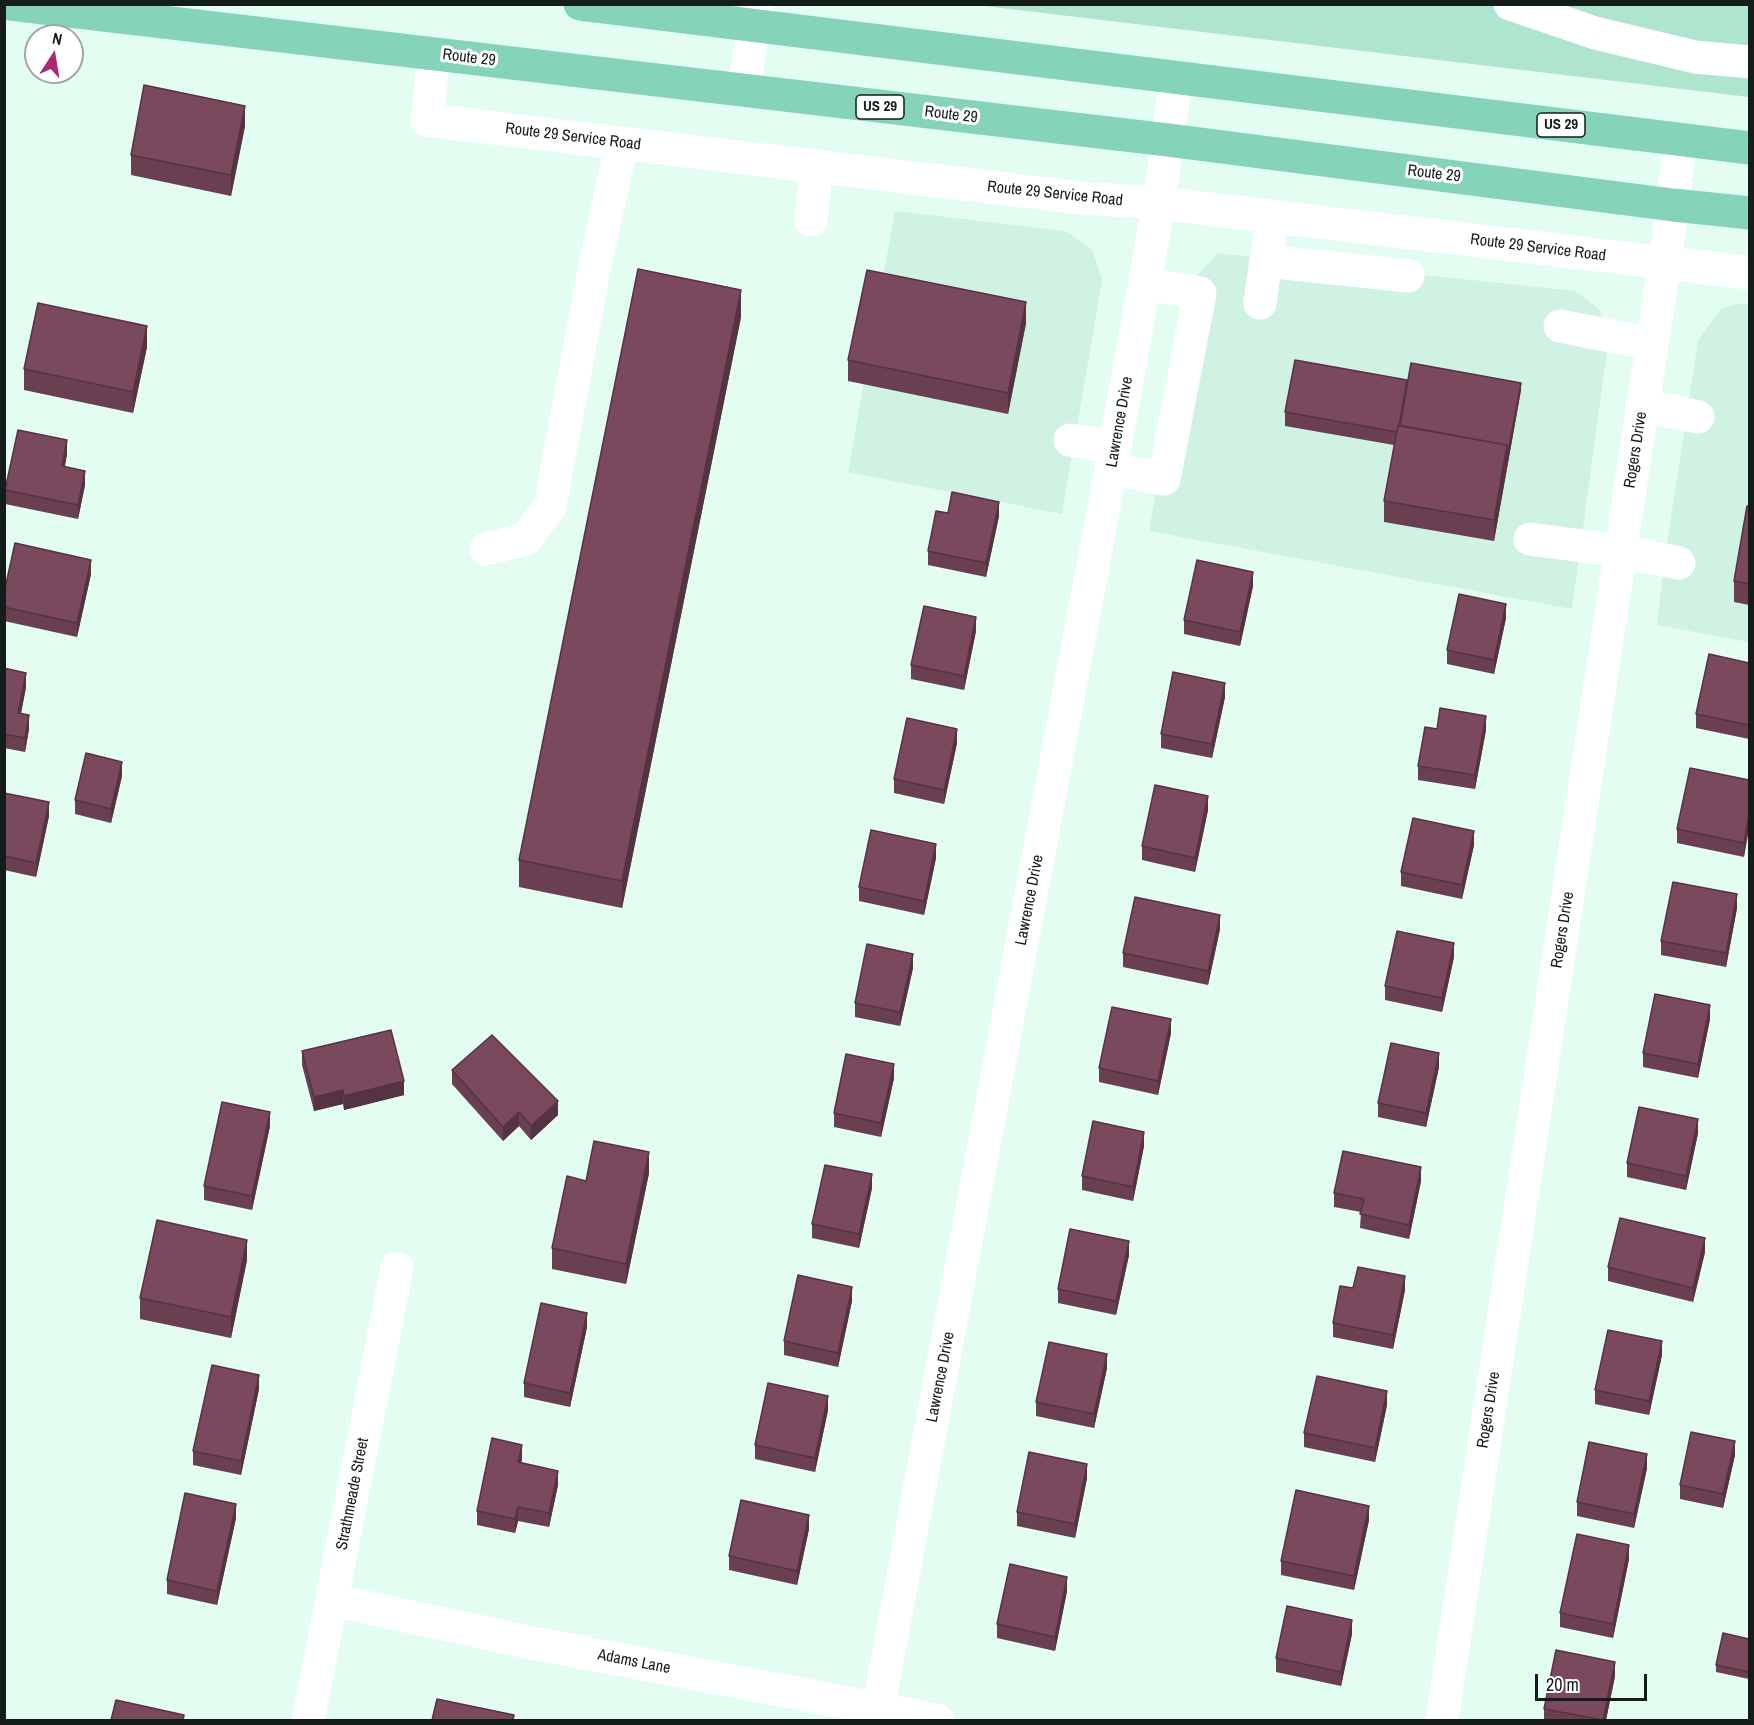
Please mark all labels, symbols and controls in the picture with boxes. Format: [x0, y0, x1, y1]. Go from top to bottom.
north arrow [24, 24, 84, 84]
text: N [50, 27, 64, 50]
street label: Route 29 [441, 45, 497, 71]
road number: US 29 [856, 95, 904, 119]
street label: Route 29 [923, 102, 979, 128]
road number: US 29 [1537, 113, 1585, 137]
street label: Route 29 Service Road [504, 119, 642, 155]
street label: Route 29 [1406, 161, 1462, 187]
street label: Route 29 Service Road [986, 177, 1124, 211]
street label: Route 29 Service Road [1469, 230, 1607, 266]
street label: Lawrence Drive [1103, 375, 1137, 469]
street label: Rogers Drive [1620, 410, 1652, 490]
street label: Lawrence Drive [1012, 853, 1048, 947]
street label: Rogers Drive [1547, 890, 1579, 970]
street label: Lawrence Drive [923, 1330, 959, 1424]
street label: Rogers Drive [1473, 1370, 1505, 1450]
street label: Strathmeade Street [333, 1436, 373, 1552]
street label: Adams Lane [596, 1646, 672, 1678]
scale bar [1538, 1662, 1650, 1700]
text: 20 m [1546, 1672, 1579, 1697]

